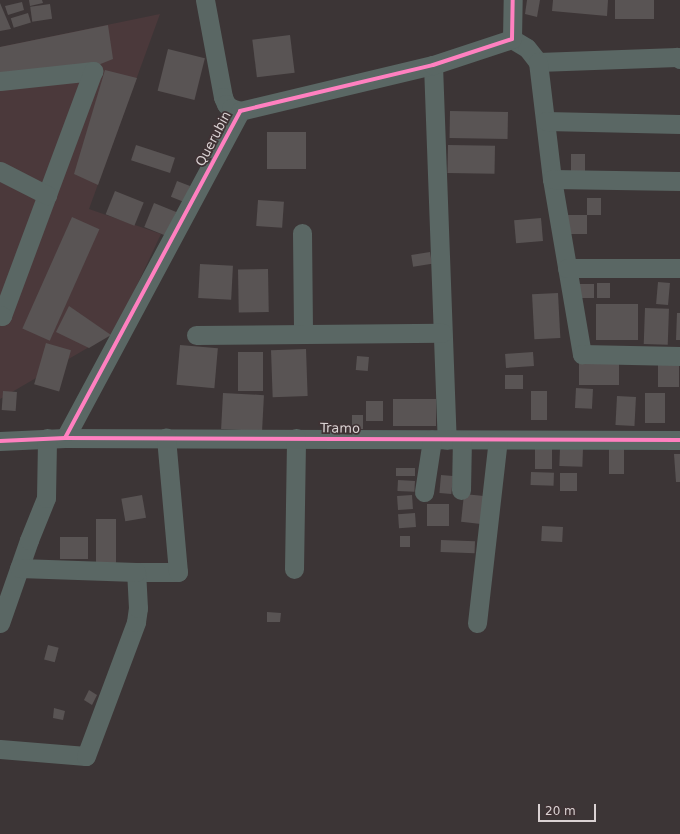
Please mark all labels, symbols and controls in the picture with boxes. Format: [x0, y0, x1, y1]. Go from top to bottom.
street label: Querubin [193, 109, 235, 169]
street label: Tramo [320, 421, 360, 437]
scale bar [540, 796, 598, 822]
text: 20 m [545, 804, 576, 818]

